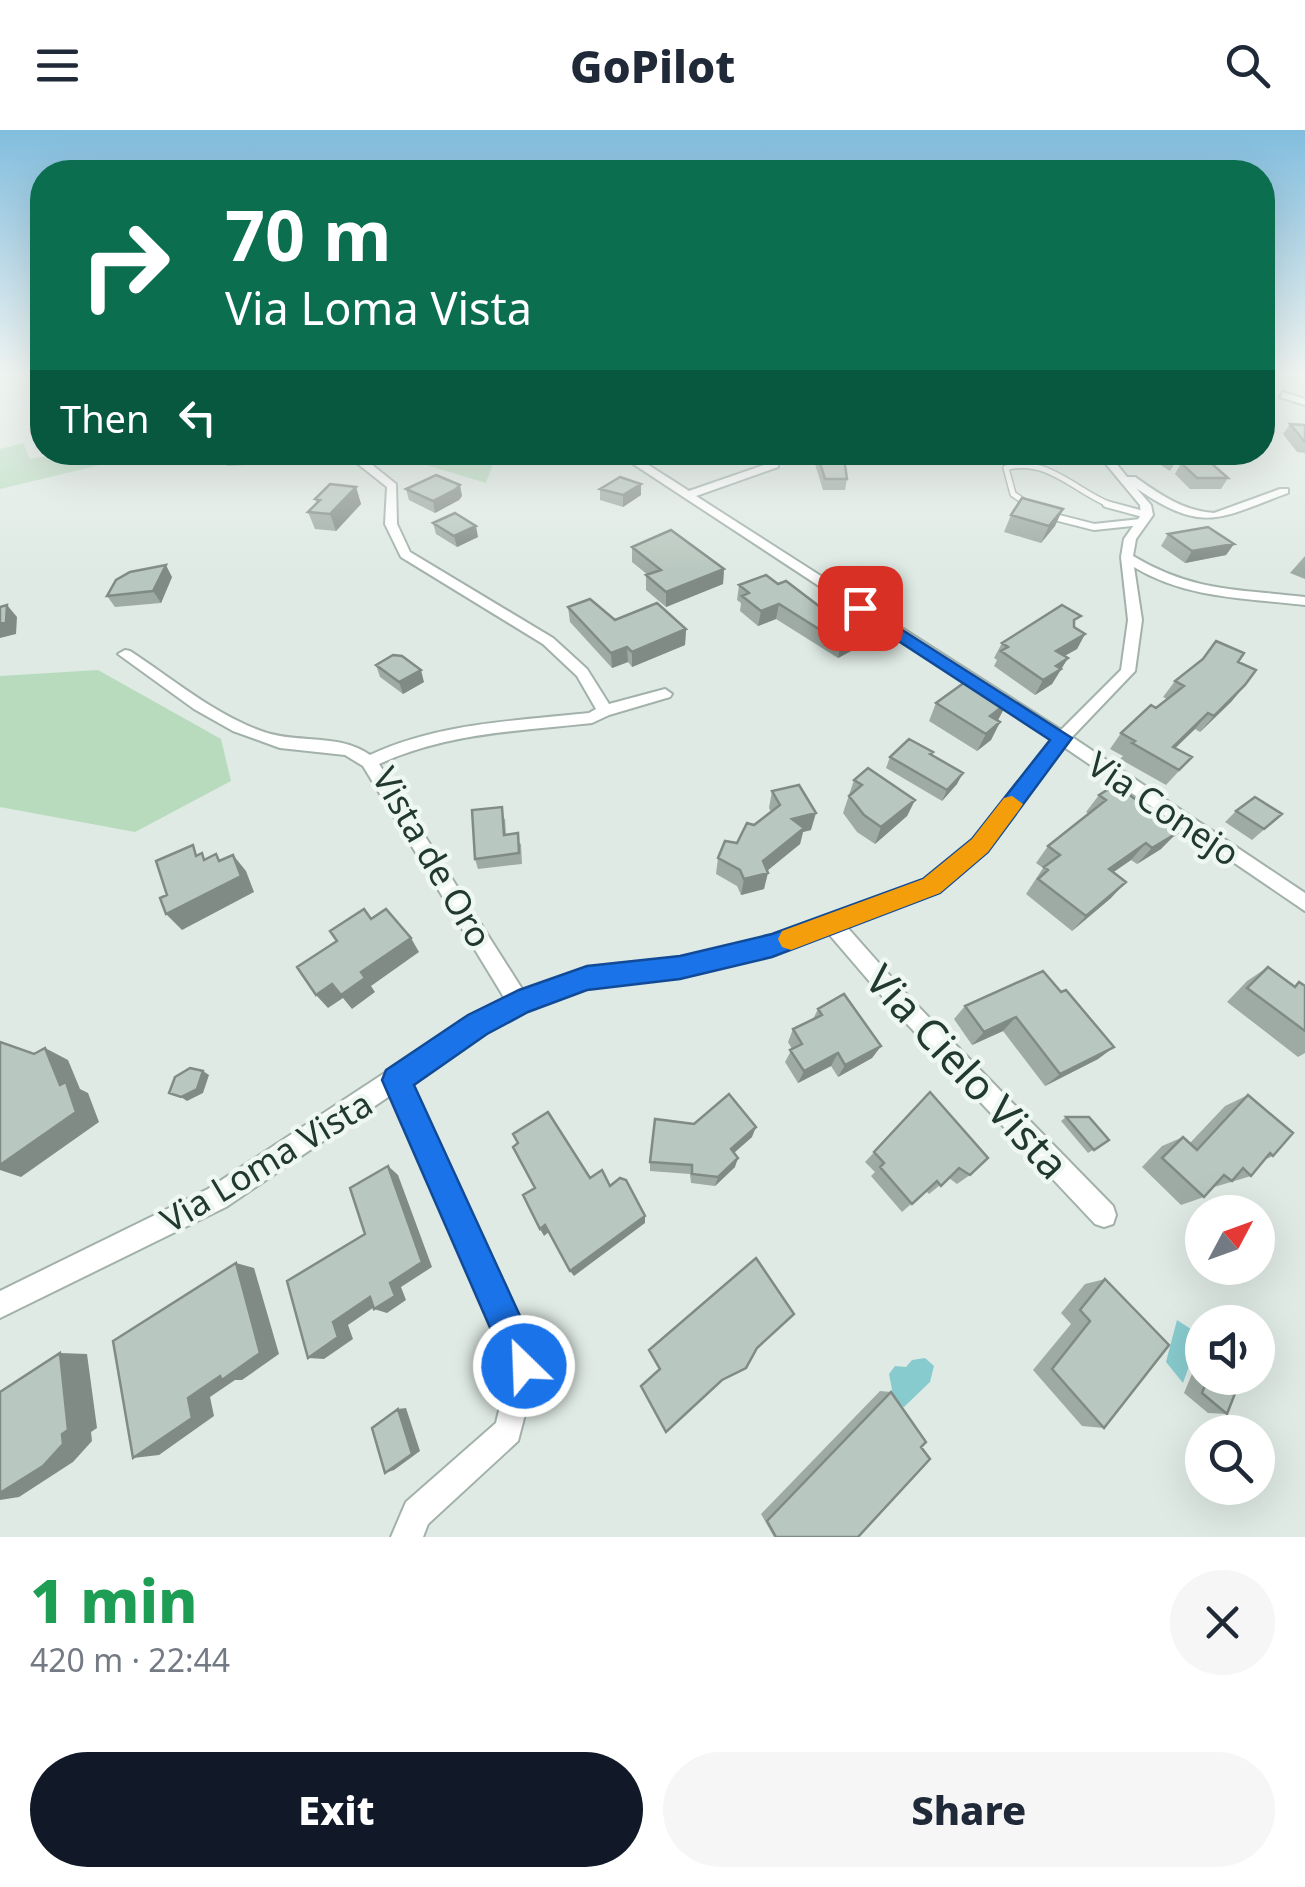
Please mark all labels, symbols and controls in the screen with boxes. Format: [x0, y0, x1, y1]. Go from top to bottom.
text: GoPilot [570, 35, 735, 96]
icon: menu [30, 38, 85, 93]
icon: search [1220, 38, 1275, 93]
text: 70 m [225, 186, 392, 282]
icon: right [60, 200, 190, 330]
text: Via Loma Vista [225, 277, 532, 338]
icon: left [170, 390, 225, 445]
text: Then [60, 392, 150, 444]
pin [818, 566, 903, 651]
icon: arrive [833, 581, 888, 636]
street label: Via Conejo [1079, 740, 1249, 876]
street label: Vista de Oro [362, 758, 504, 956]
street label: Via Cielo Vista [854, 951, 1082, 1191]
street label: Via Loma Vista [152, 1079, 380, 1243]
north arrow [1185, 1195, 1275, 1285]
map controls [1185, 1195, 1275, 1505]
button: sound [1185, 1305, 1275, 1395]
position arrow [472, 1314, 576, 1418]
button: search [1185, 1415, 1275, 1505]
text: 1 min [30, 1559, 198, 1641]
button: close [1170, 1570, 1275, 1675]
text: 420 m · 22:44 [30, 1638, 230, 1681]
button: Exit [30, 1752, 643, 1867]
button: Share [663, 1752, 1275, 1867]

